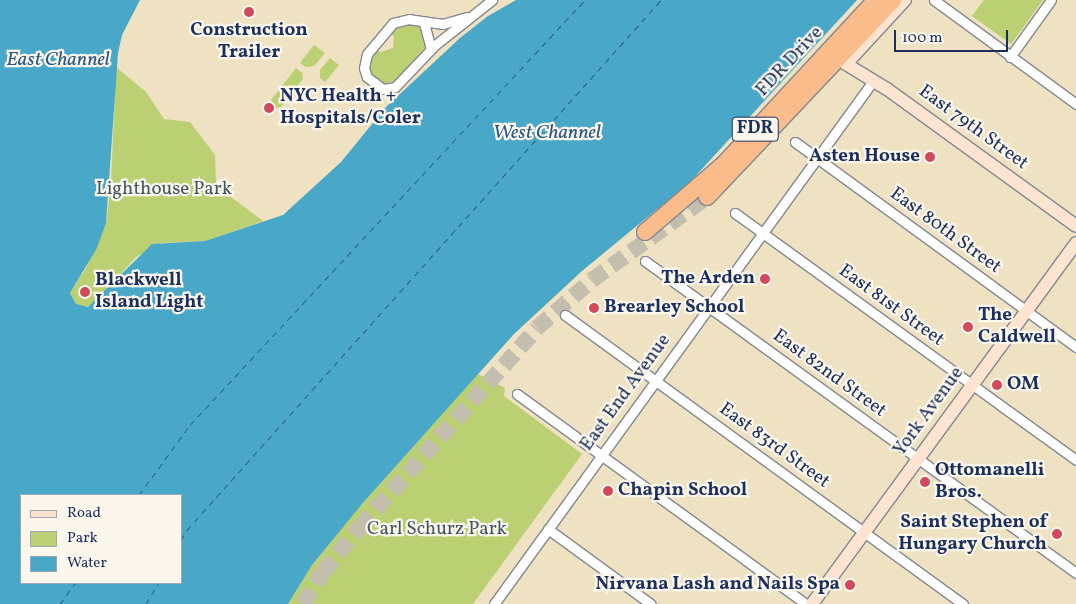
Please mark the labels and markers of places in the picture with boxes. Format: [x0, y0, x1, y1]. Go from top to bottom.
marker: Construction Trailer [243, 6, 255, 18]
place label: Construction Trailer [190, 20, 308, 64]
place label: NYC Health + Hospitals/Coler [280, 86, 421, 130]
marker: NYC Health + Hospitals/Coler [262, 101, 276, 115]
place label: Asten House [809, 146, 920, 168]
marker: Asten House [924, 151, 936, 163]
place label: The Arden [661, 268, 755, 290]
place label: Blackwell Island Light [95, 270, 203, 314]
marker: The Arden [759, 273, 771, 285]
marker: Blackwell Island Light [79, 286, 91, 298]
place label: Brearley School [604, 297, 745, 319]
marker: Brearley School [588, 302, 600, 314]
place label: The Caldwell [978, 305, 1056, 349]
marker: The Caldwell [962, 321, 974, 333]
place label: OM [1007, 374, 1039, 396]
marker: OM [991, 379, 1003, 391]
place label: Ottomanelli Bros. [935, 460, 1044, 504]
marker: Ottomanelli Bros. [919, 476, 931, 488]
place label: Chapin School [618, 480, 747, 502]
marker: Chapin School [602, 485, 614, 497]
place label: Saint Stephen of Hungary Church [898, 512, 1047, 556]
marker: Saint Stephen of Hungary Church [1051, 528, 1063, 540]
place label: Nirvana Lash and Nails Spa [595, 574, 840, 596]
marker: Nirvana Lash and Nails Spa [844, 579, 856, 591]

